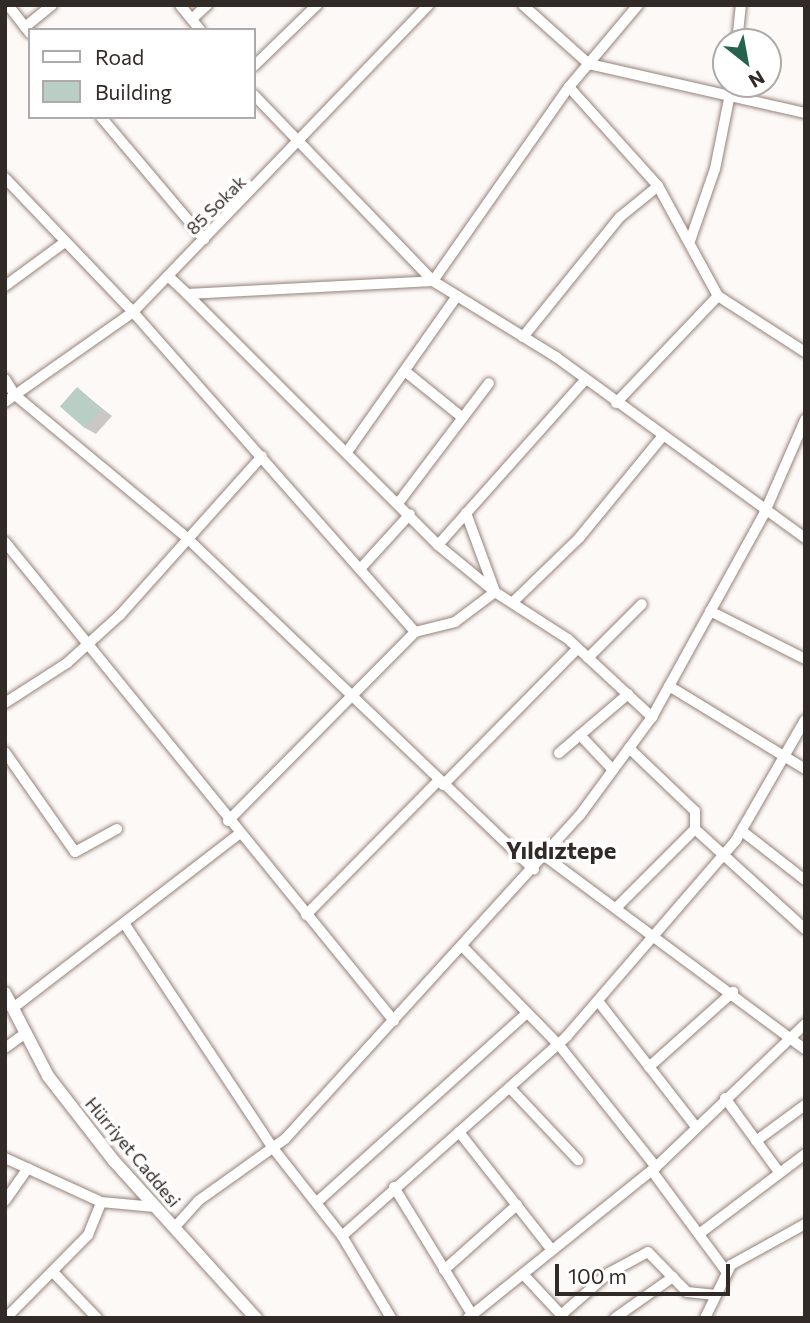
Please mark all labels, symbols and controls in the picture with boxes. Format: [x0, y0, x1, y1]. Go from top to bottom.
legend [28, 28, 256, 119]
north arrow [712, 28, 782, 98]
text: Road [95, 44, 144, 69]
text: N [745, 66, 769, 93]
text: Building [95, 79, 172, 104]
street label: 85 Sokak [182, 171, 250, 239]
district label: Yıldıztepe [506, 836, 616, 864]
street label: Hürriyet Caddesi [81, 1093, 185, 1211]
scale bar [558, 1250, 733, 1294]
text: 100 m [568, 1263, 627, 1288]

